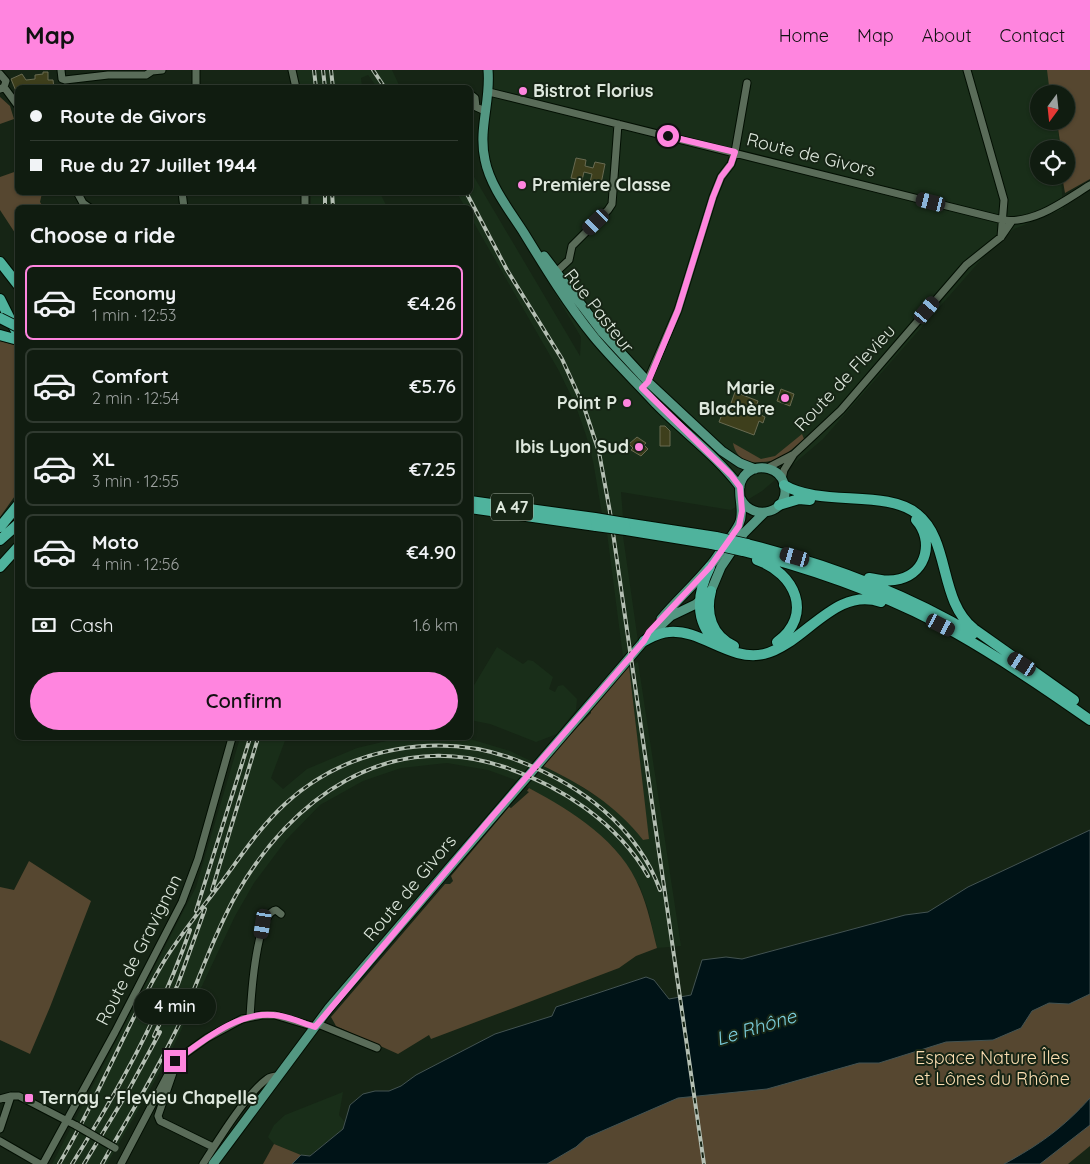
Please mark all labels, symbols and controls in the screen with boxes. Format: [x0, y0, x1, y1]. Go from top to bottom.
text: Map [25, 20, 75, 50]
text: Home [779, 24, 829, 47]
text: Map [857, 24, 894, 47]
text: About [922, 24, 972, 47]
text: Contact [1000, 24, 1065, 47]
place label: Bistrot Florius [533, 79, 654, 102]
marker: Bistrot Florius [517, 85, 529, 97]
north arrow [1030, 85, 1075, 130]
map controls [1030, 85, 1075, 185]
text: Route de Givors [60, 104, 206, 128]
route start [657, 125, 679, 147]
street label: Route de Givors [744, 127, 878, 182]
button: locate [1030, 140, 1075, 185]
text: Rue du 27 Juillet 1944 [60, 153, 257, 177]
place label: Premiere Classe [532, 173, 671, 196]
marker: Premiere Classe [516, 179, 528, 191]
car [914, 191, 947, 213]
car [579, 206, 612, 238]
text: Choose a ride [30, 221, 175, 249]
street label: Rue Pasteur [559, 264, 639, 357]
icon: car [32, 280, 77, 325]
text: Economy [92, 281, 176, 305]
text: €4.26 [408, 291, 456, 315]
car [911, 294, 942, 326]
text: 1 min · 12:53 [92, 305, 176, 325]
street label: Route de Flevieu [789, 319, 900, 436]
icon: car [32, 363, 77, 408]
text: Comfort [92, 364, 169, 388]
text: €5.76 [409, 374, 456, 398]
place label: Marie Blachère [699, 376, 775, 420]
text: 2 min · 12:54 [92, 388, 179, 408]
place label: Point P [557, 391, 617, 414]
marker: Marie Blachère [779, 392, 791, 404]
marker: Point P [621, 397, 633, 409]
place label: Ibis Lyon Sud [515, 435, 629, 458]
marker: Ibis Lyon Sud [633, 441, 645, 453]
icon: car [32, 446, 77, 491]
text: XL [92, 447, 115, 471]
text: €7.25 [409, 457, 456, 481]
text: 3 min · 12:55 [92, 471, 179, 491]
road number: A 47 [491, 494, 533, 521]
icon: car [32, 529, 77, 574]
text: Moto [92, 530, 139, 554]
text: €4.90 [406, 540, 456, 564]
car [778, 546, 811, 568]
text: 4 min · 12:56 [92, 554, 179, 574]
icon: cash [30, 611, 58, 639]
car [924, 612, 957, 638]
text: Cash [70, 613, 114, 637]
text: 1.6 km [413, 615, 458, 635]
car [1005, 650, 1038, 678]
button: Confirm [30, 672, 458, 730]
street label: Route de Givors [358, 830, 461, 946]
street label: Route de Gravignan [91, 870, 187, 1029]
car [253, 908, 272, 940]
callout: 4 min [134, 988, 216, 1024]
text: 4 min [154, 996, 196, 1016]
water label: Le Rhône [713, 1003, 800, 1051]
park label: Espace Nature Îles et Lônes du Rhône [914, 1046, 1070, 1090]
route end [164, 1050, 186, 1072]
place label: Ternay - Flevieu Chapelle [39, 1086, 257, 1109]
marker: Ternay - Flevieu Chapelle [23, 1092, 35, 1104]

